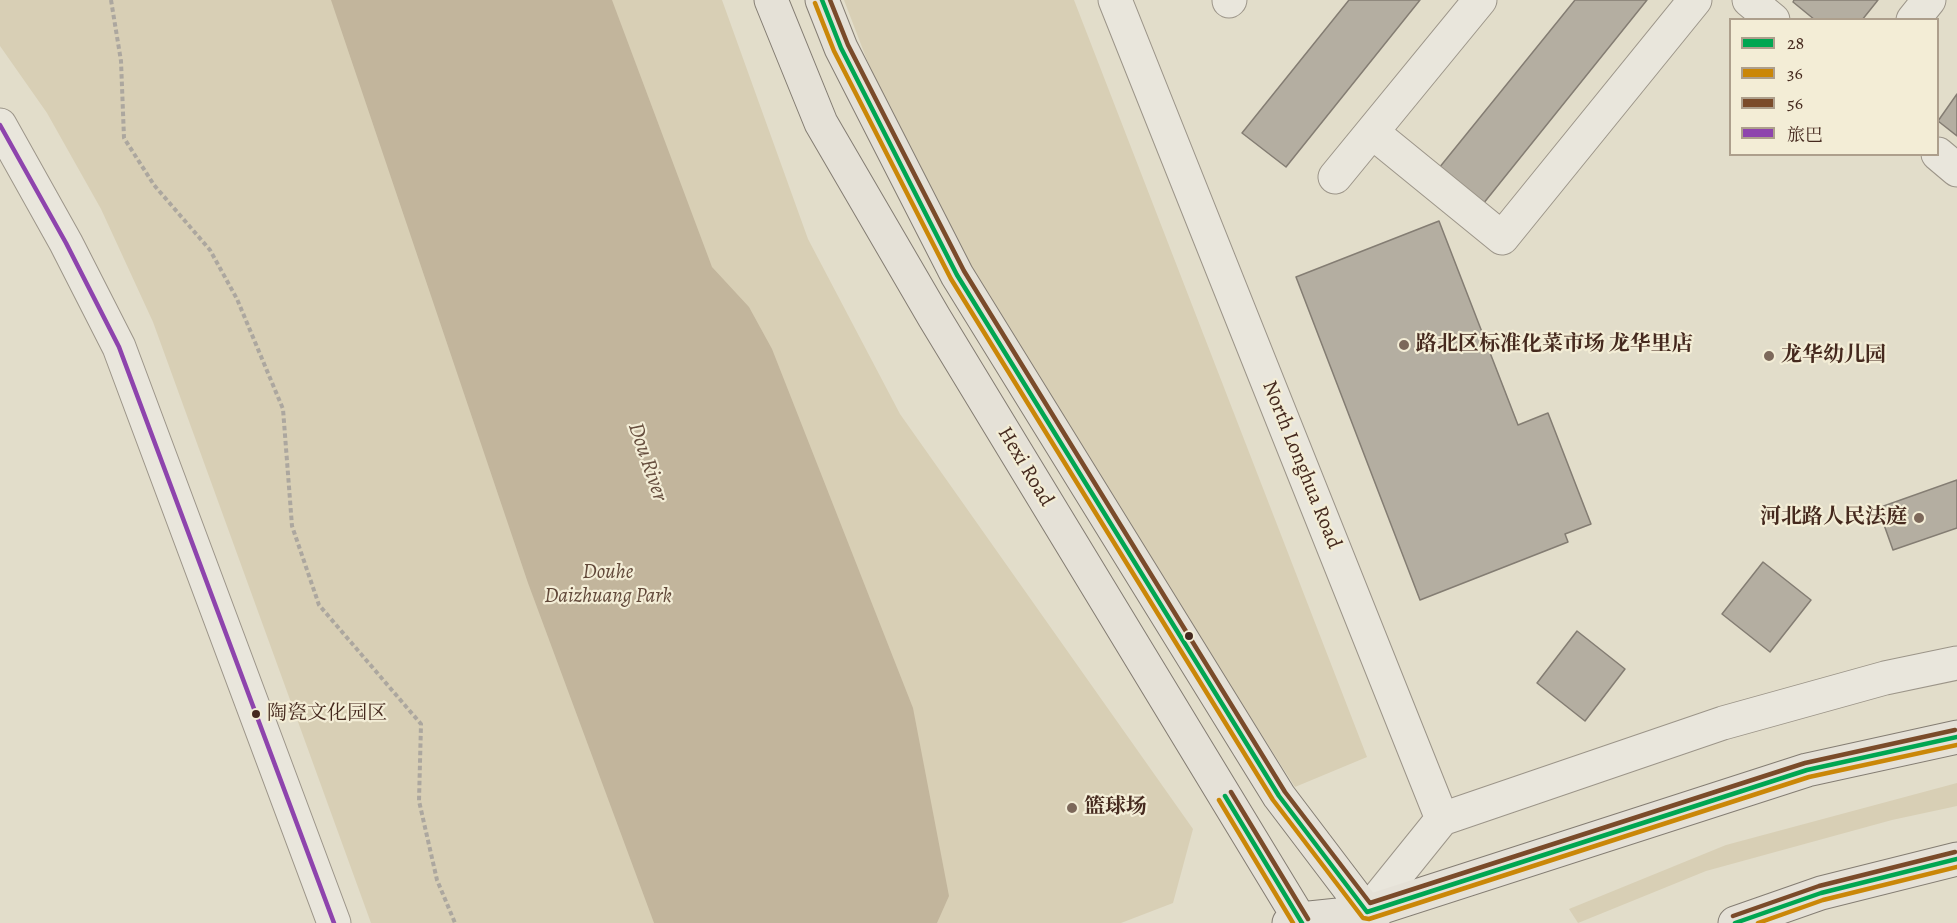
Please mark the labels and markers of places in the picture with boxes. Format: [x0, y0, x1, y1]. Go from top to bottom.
place label: 路北区标准化菜市场 龙华里店 [1416, 332, 1693, 358]
marker: 路北区标准化菜市场 龙华里店 [1397, 338, 1411, 352]
place label: 龙华幼儿园 [1781, 343, 1886, 369]
marker: 龙华幼儿园 [1762, 349, 1776, 363]
place label: 河北路人民法庭 [1760, 505, 1907, 531]
marker: 河北路人民法庭 [1912, 511, 1926, 525]
unlabelled marker [1183, 630, 1195, 642]
place label: 陶瓷文化园区 [267, 702, 387, 726]
marker: 陶瓷文化园区 [250, 708, 262, 720]
place label: 篮球场 [1084, 795, 1147, 821]
marker: 篮球场 [1065, 801, 1079, 815]

